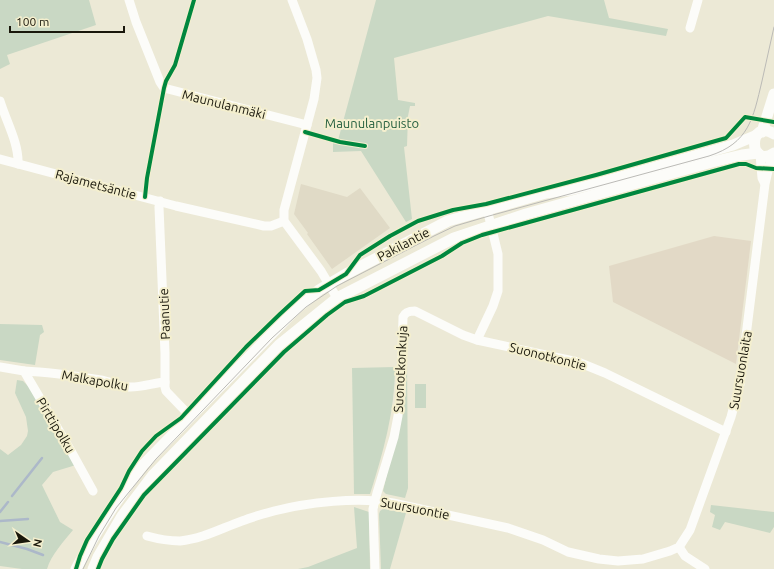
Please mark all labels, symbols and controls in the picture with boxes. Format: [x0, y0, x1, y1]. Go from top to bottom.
scale bar [10, 8, 124, 34]
text: 100 m [16, 15, 49, 28]
street label: Maunulanmäki [181, 87, 267, 121]
park label: Maunulanpuisto [325, 116, 419, 130]
street label: Rajametsäntie [54, 166, 138, 202]
street label: Pakilantie [375, 224, 431, 264]
street label: Paanutie [156, 288, 172, 340]
street label: Suonotkonkuja [391, 325, 409, 413]
street label: Suursuonlaita [726, 330, 754, 410]
street label: Suonotkontie [508, 340, 588, 372]
street label: Malkapolku [61, 367, 129, 393]
street label: Pirttipolku [34, 395, 78, 455]
street label: Suursuontie [379, 494, 451, 522]
north arrow [8, 521, 48, 561]
text: N [31, 538, 45, 549]

